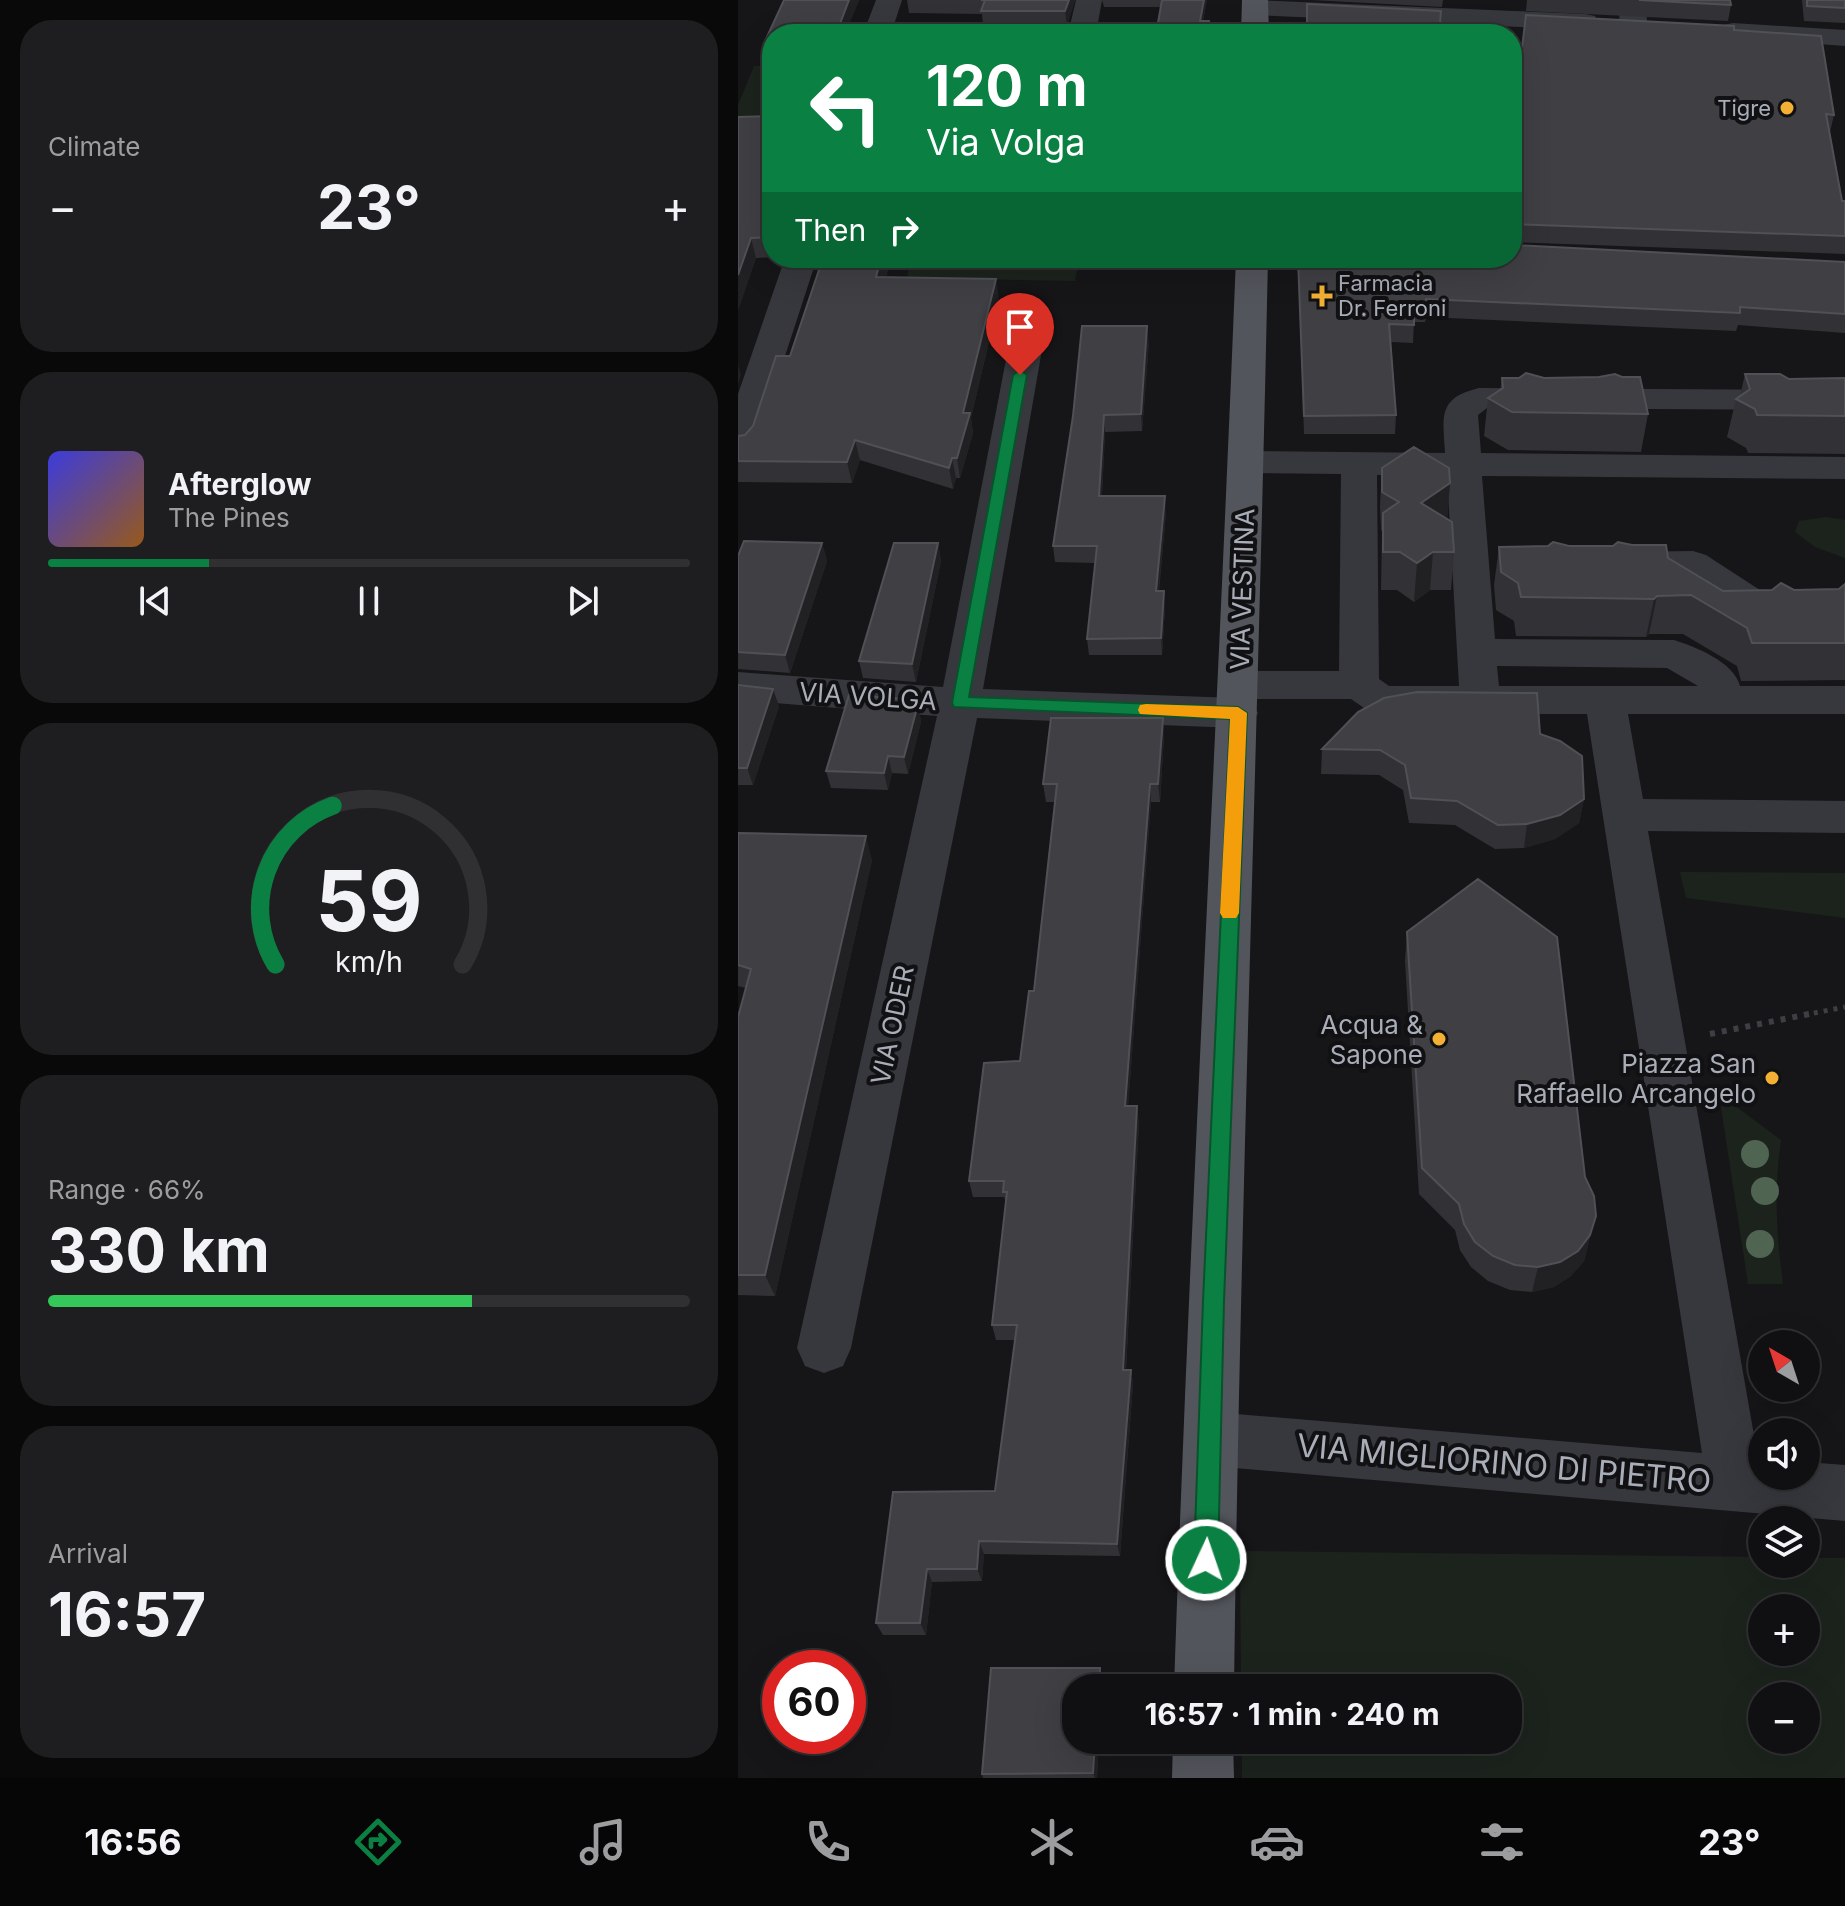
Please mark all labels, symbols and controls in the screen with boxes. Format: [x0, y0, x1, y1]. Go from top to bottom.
text: 120 m [926, 52, 1088, 120]
icon: left [794, 56, 898, 160]
place label: Tigre [1717, 95, 1771, 121]
marker: Tigre [1778, 99, 1796, 117]
text: Via Volga [926, 120, 1086, 164]
text: Climate [48, 131, 140, 162]
text: 23° [317, 171, 421, 243]
text: − [48, 180, 77, 234]
text: + [661, 180, 690, 234]
icon: right [882, 208, 926, 252]
text: Then [794, 212, 866, 248]
place label: Farmacia Dr. Ferroni [1338, 270, 1446, 321]
marker: Farmacia Dr. Ferroni [1313, 287, 1331, 305]
pin [986, 293, 1054, 375]
icon: arrive [998, 305, 1042, 349]
text: Afterglow [168, 466, 312, 502]
text: The Pines [168, 502, 290, 533]
street label: VIA VESTINA [1224, 508, 1260, 670]
icon: previous [133, 579, 177, 623]
icon: pause [347, 579, 391, 623]
icon: next [561, 579, 605, 623]
street label: VIA VOLGA [798, 676, 938, 716]
text: 59 [315, 850, 423, 951]
text: km/h [335, 944, 403, 979]
street label: VIA ODER [864, 963, 920, 1087]
place label: Acqua & Sapone [1320, 1009, 1423, 1070]
marker: Acqua & Sapone [1430, 1030, 1448, 1048]
place label: Piazza San Raffaello Arcangelo [1516, 1048, 1756, 1109]
marker: Piazza San Raffaello Arcangelo [1763, 1069, 1781, 1087]
text: Range · 66% [48, 1174, 206, 1205]
text: 330 km [48, 1214, 270, 1286]
north arrow [1748, 1330, 1820, 1402]
map controls [1748, 1330, 1820, 1754]
button: sound [1748, 1418, 1820, 1490]
street label: VIA MIGLIORINO DI PIETRO [1295, 1425, 1713, 1501]
button: layers [1748, 1506, 1820, 1578]
position arrow [1164, 1518, 1248, 1602]
text: Arrival [48, 1538, 128, 1569]
text: 16:57 [48, 1578, 206, 1650]
button: + [1748, 1594, 1820, 1666]
speed limit sign: 60 [762, 1650, 866, 1754]
button: − [1748, 1682, 1820, 1754]
text: 16:57 · 1 min · 240 m [1144, 1696, 1440, 1732]
icon: directions [350, 1814, 406, 1870]
icon: music [575, 1814, 631, 1870]
icon: phone [800, 1814, 856, 1870]
icon: climate [1024, 1814, 1080, 1870]
icon: car [1249, 1814, 1305, 1870]
icon: filters [1474, 1814, 1530, 1870]
text: 16:56 [84, 1820, 182, 1864]
text: 23° [1698, 1820, 1761, 1864]

